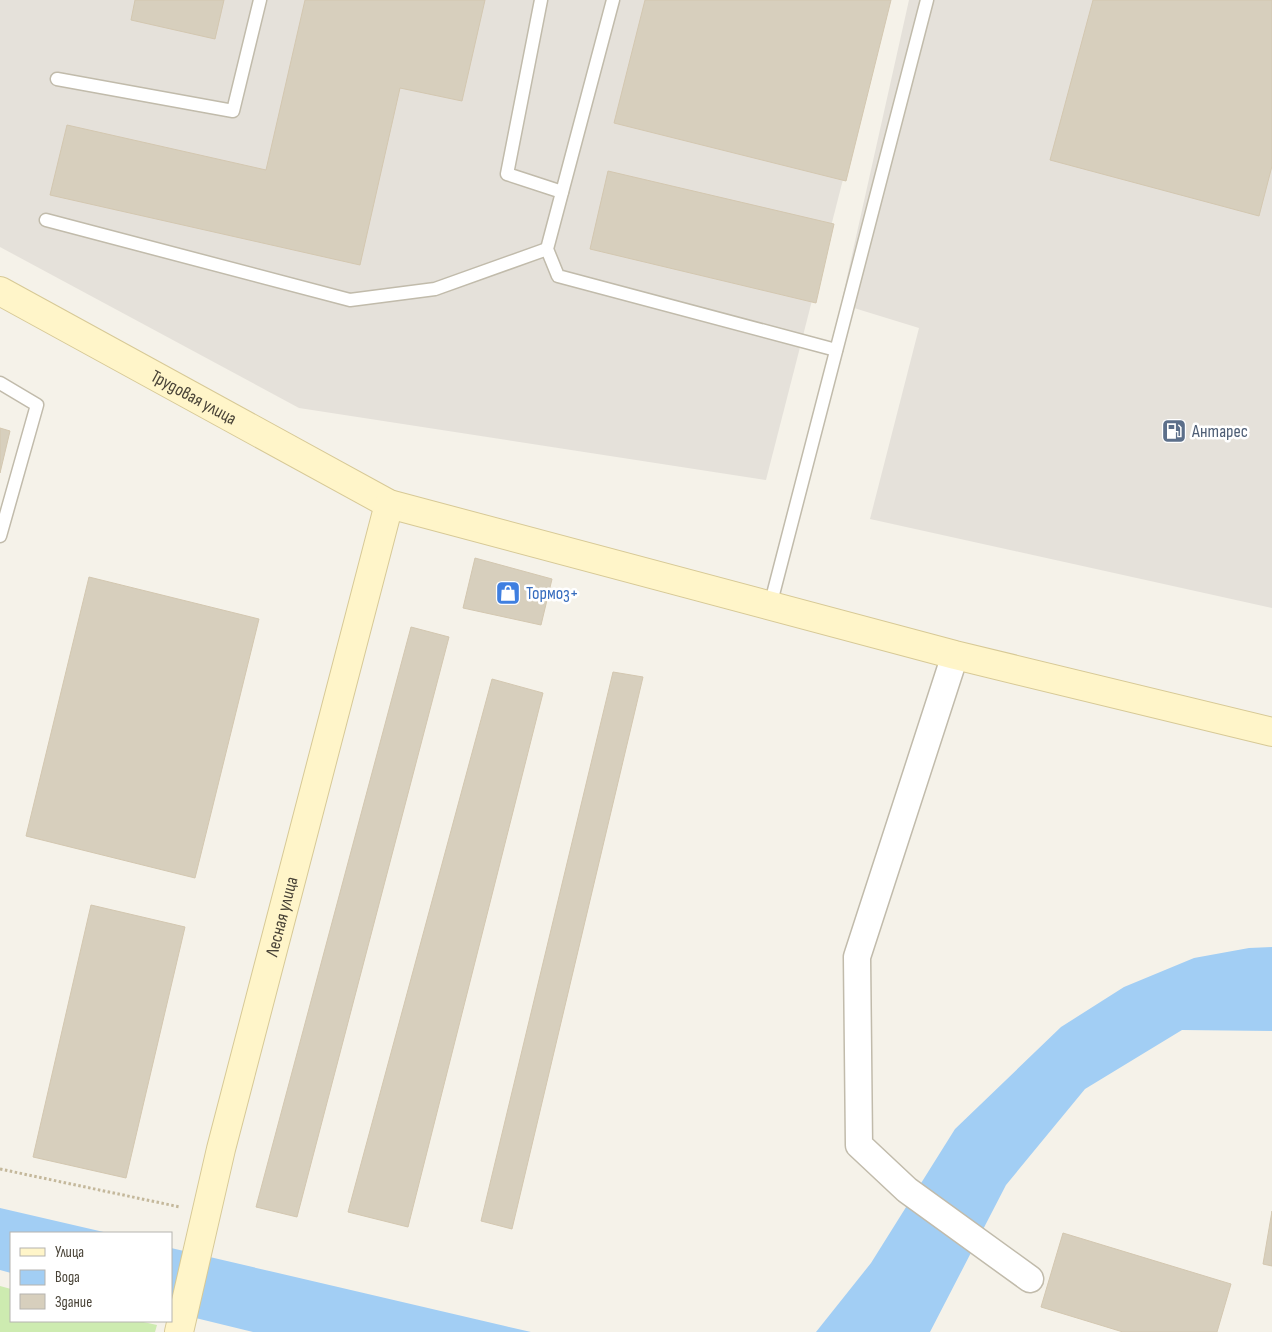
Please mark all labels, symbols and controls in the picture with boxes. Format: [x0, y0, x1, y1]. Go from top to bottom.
street label: Трудовая улица [147, 366, 240, 430]
fuel station icon: Антарес [1161, 418, 1187, 444]
place label: Антарес [1191, 421, 1248, 442]
shop icon: Тормоз+ [495, 580, 521, 606]
place label: Тормоз+ [526, 583, 579, 604]
street label: Лесная улица [261, 874, 303, 960]
legend [10, 1232, 172, 1322]
text: Улица [55, 1243, 84, 1262]
text: Вода [55, 1268, 80, 1287]
text: Здание [55, 1293, 92, 1312]

